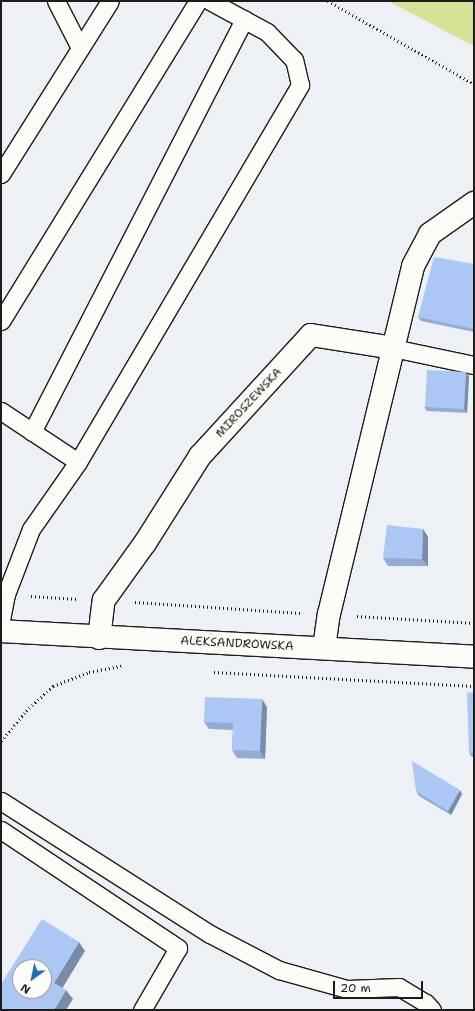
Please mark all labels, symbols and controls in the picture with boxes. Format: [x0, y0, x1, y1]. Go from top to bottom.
street label: MIROSZEWSKA [213, 365, 285, 441]
street label: ALEKSANDROWSKA [180, 634, 294, 654]
north arrow [12, 959, 52, 999]
scale bar [335, 973, 425, 999]
text: N [18, 980, 33, 997]
text: 20 m [340, 980, 371, 996]

